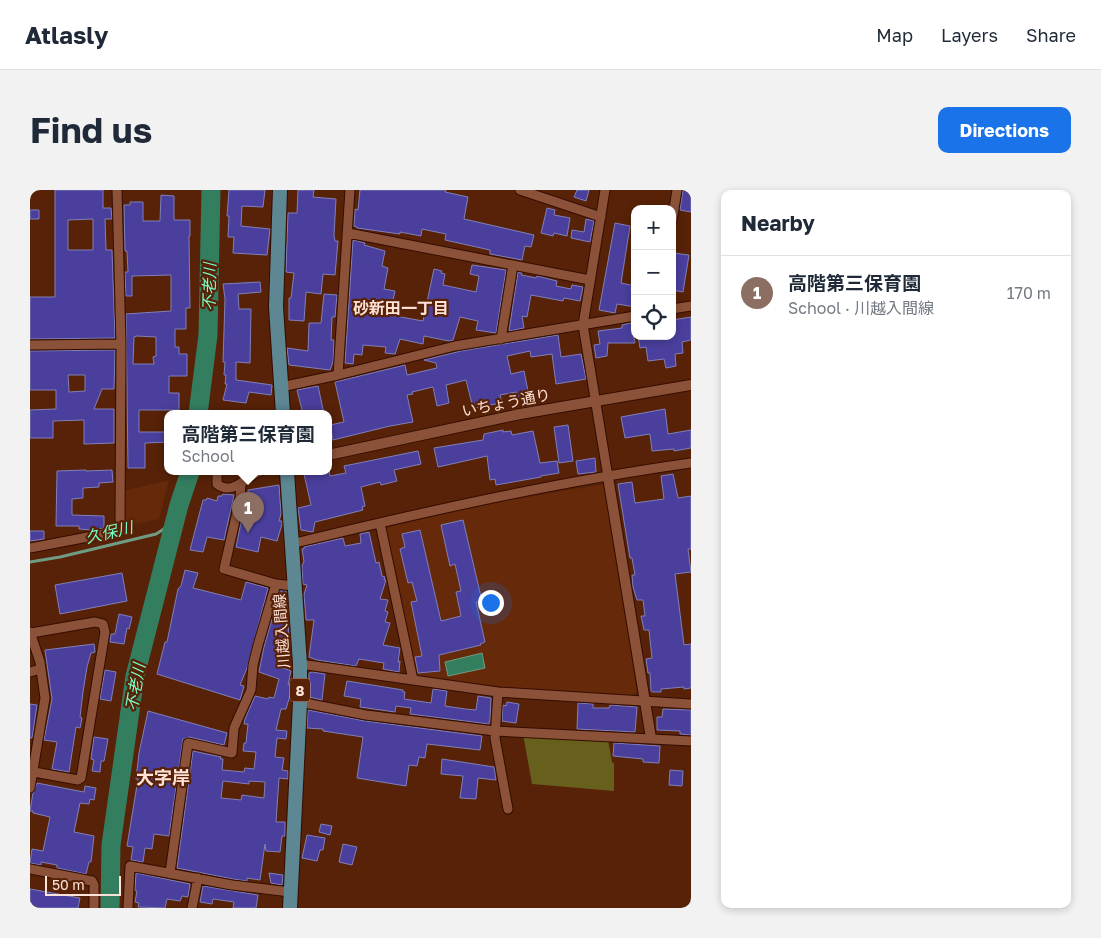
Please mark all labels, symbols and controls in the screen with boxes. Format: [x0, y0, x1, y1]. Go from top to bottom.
text: Atlasly [25, 20, 108, 49]
text: Map [876, 24, 913, 46]
text: Layers [941, 24, 998, 46]
text: Share [1026, 24, 1076, 46]
button: Directions [938, 107, 1071, 153]
text: Find us [30, 109, 152, 151]
map controls [631, 205, 676, 340]
button: + [631, 205, 676, 250]
text: Nearby [741, 210, 815, 236]
button: − [631, 250, 676, 295]
water label: 不老川 [199, 261, 219, 311]
text: 高階第三保育園 [788, 271, 921, 294]
text: 1 [753, 283, 761, 303]
text: 170 m [1007, 283, 1051, 303]
button: locate [631, 295, 676, 340]
district label: 砂新田一丁目 [353, 298, 449, 318]
text: School · 川越入間線 [788, 298, 934, 318]
street label: いちょう通り [460, 385, 552, 419]
popup [164, 410, 332, 475]
text: 高階第三保育園 [181, 422, 315, 445]
text: School [181, 446, 235, 466]
pin: 1 [232, 492, 264, 533]
water label: 久保川 [83, 516, 137, 547]
your location [478, 590, 504, 616]
street label: 川越入間線 [269, 593, 293, 669]
water label: 不老川 [121, 660, 149, 712]
road number: 8 [290, 678, 310, 702]
district label: 大字岸 [136, 766, 190, 788]
scale bar [45, 873, 121, 896]
text: 50 m [52, 876, 85, 893]

